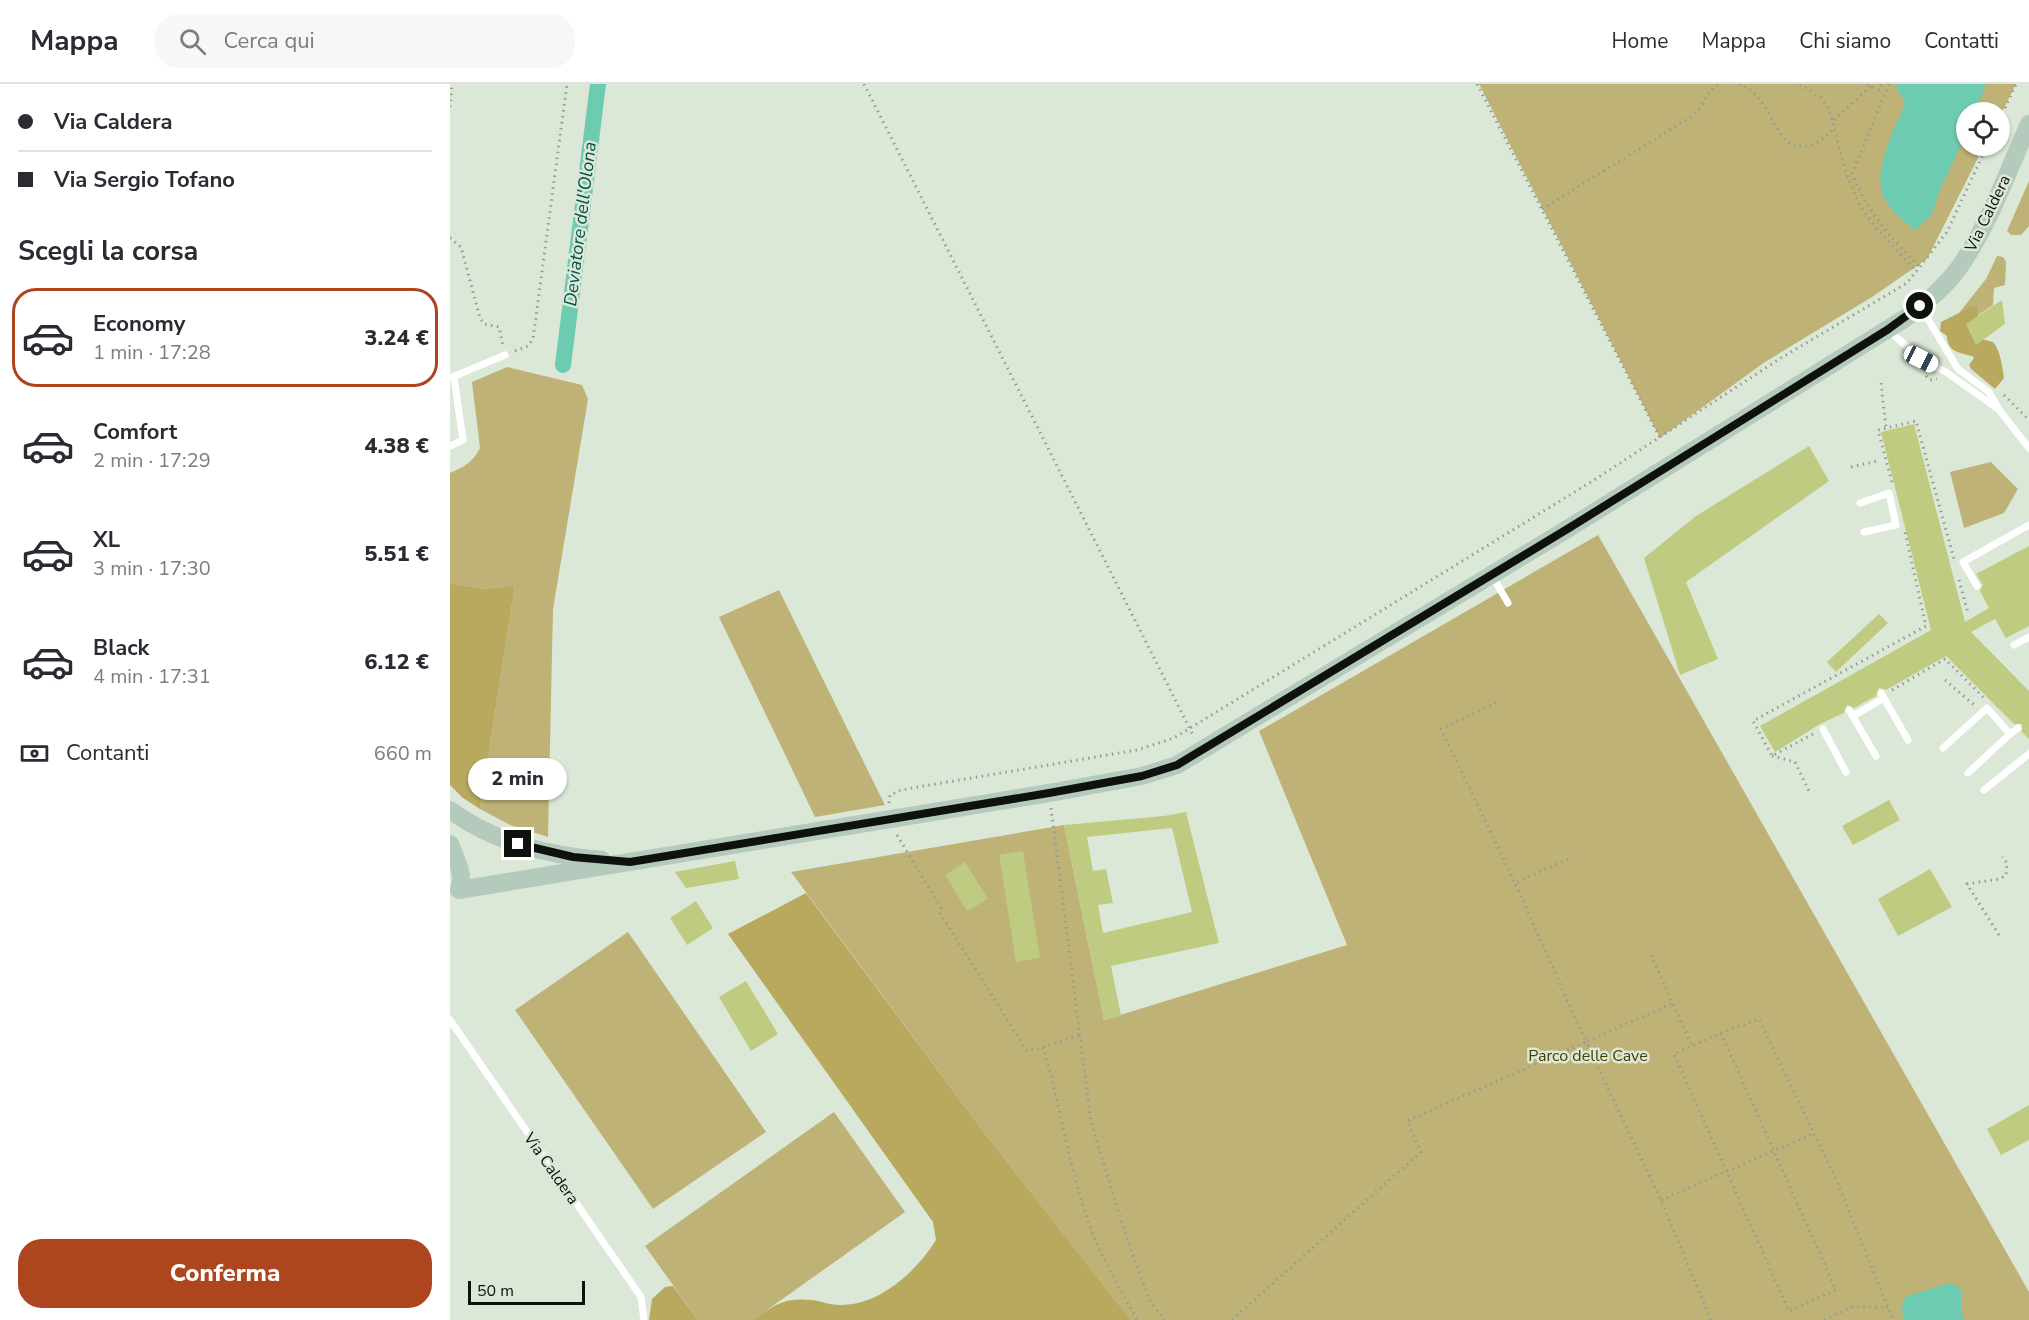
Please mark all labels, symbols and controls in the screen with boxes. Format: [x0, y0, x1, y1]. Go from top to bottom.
search box [155, 14, 575, 68]
text: Mappa [30, 22, 119, 60]
icon: search [176, 25, 209, 58]
text: Cerca qui [224, 26, 315, 56]
text: Home [1612, 27, 1668, 55]
text: Mappa [1701, 27, 1766, 55]
text: Chi siamo [1799, 27, 1891, 55]
text: Contatti [1924, 27, 1999, 55]
map controls [1956, 102, 2010, 156]
button: locate [1956, 102, 2010, 156]
text: Via Caldera [54, 107, 172, 137]
water label: Deviatore dell'Olona [558, 140, 602, 308]
text: Via Sergio Tofano [54, 165, 235, 195]
street label: Via Caldera [1959, 171, 2016, 256]
text: Scegli la corsa [18, 233, 198, 270]
route start [1906, 292, 1933, 319]
text: Economy [93, 309, 185, 339]
icon: car [21, 311, 75, 365]
text: 3.24 € [364, 323, 429, 353]
text: 1 min · 17:28 [93, 339, 211, 366]
car [1901, 343, 1941, 375]
text: Comfort [93, 417, 177, 447]
icon: car [21, 419, 75, 473]
text: 4.38 € [364, 431, 429, 461]
text: 2 min · 17:29 [93, 447, 211, 474]
text: XL [93, 525, 120, 555]
icon: car [21, 527, 75, 581]
text: 5.51 € [364, 539, 429, 569]
text: 3 min · 17:30 [93, 555, 211, 582]
text: Black [93, 633, 149, 663]
icon: car [21, 635, 75, 689]
text: 6.12 € [364, 647, 429, 677]
text: 4 min · 17:31 [93, 663, 211, 690]
icon: cash [18, 737, 51, 770]
text: Contanti [66, 738, 149, 768]
text: 660 m [374, 740, 432, 767]
callout: 2 min [469, 757, 568, 799]
text: 2 min [491, 765, 544, 792]
route end [504, 830, 531, 857]
park label: Parco delle Cave [1528, 1045, 1648, 1067]
street label: Via Caldera [518, 1127, 584, 1209]
button: Conferma [18, 1239, 432, 1308]
scale bar [468, 1278, 585, 1306]
text: 50 m [477, 1280, 514, 1302]

